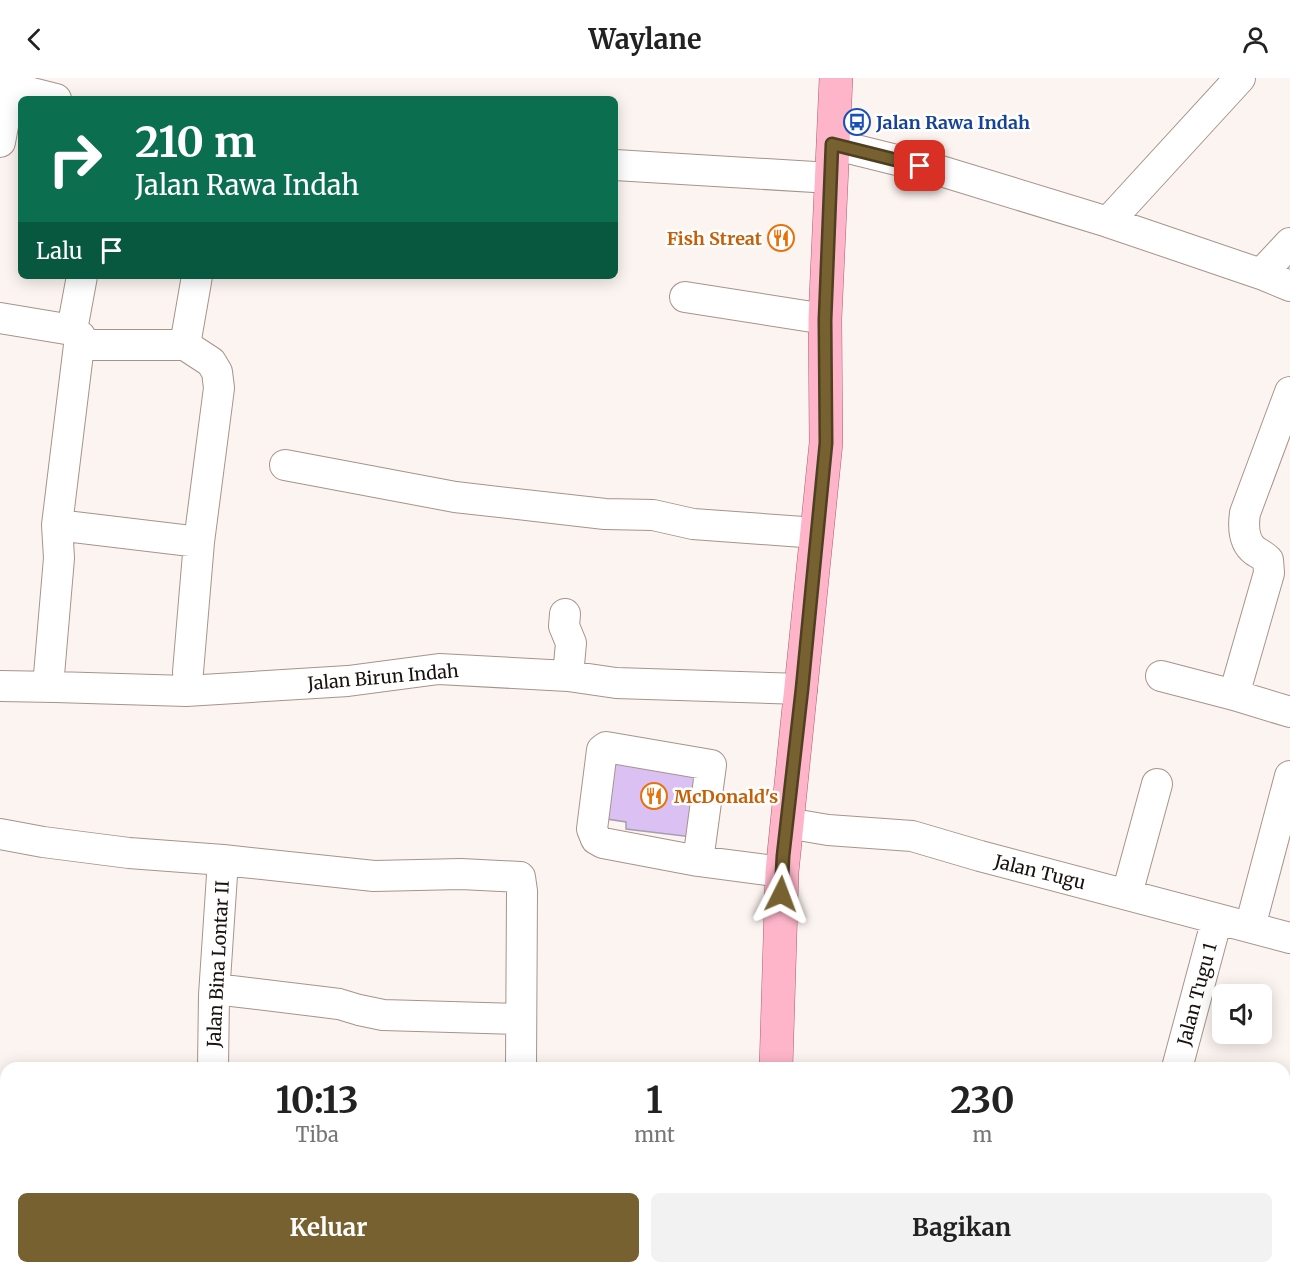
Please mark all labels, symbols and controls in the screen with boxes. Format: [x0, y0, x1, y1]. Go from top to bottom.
text: Waylane [588, 22, 702, 56]
icon: back [18, 23, 51, 56]
icon: person [1239, 23, 1272, 56]
bus stop icon: Jalan Rawa Indah [842, 107, 872, 137]
place label: Jalan Rawa Indah [875, 111, 1030, 134]
text: 210 m [135, 116, 256, 168]
icon: right [36, 120, 114, 198]
pin [894, 140, 945, 191]
icon: arrive [903, 149, 936, 182]
text: Jalan Rawa Indah [135, 168, 359, 202]
restaurant icon: Fish Streat [766, 223, 796, 253]
place label: Fish Streat [667, 227, 763, 250]
icon: arrive [95, 234, 128, 267]
text: Lalu [36, 237, 83, 265]
street label: Jalan Birun Indah [305, 659, 460, 695]
restaurant icon: McDonald's [639, 781, 669, 811]
place label: McDonald's [674, 785, 778, 808]
street label: Jalan Tugu [991, 849, 1088, 894]
position arrow [749, 862, 813, 926]
street label: Jalan Bina Lontar II [202, 880, 234, 1049]
street label: Jalan Tugu 1 [1172, 940, 1222, 1049]
map controls [1212, 984, 1272, 1044]
button: sound [1212, 984, 1272, 1044]
text: 10:13 [275, 1078, 359, 1123]
text: 1 [646, 1078, 663, 1123]
text: 230 [950, 1078, 1015, 1123]
text: Tiba [295, 1122, 339, 1147]
text: mnt [634, 1122, 675, 1147]
text: m [972, 1122, 992, 1147]
button: Keluar [18, 1193, 639, 1262]
button: Bagikan [651, 1193, 1272, 1262]

